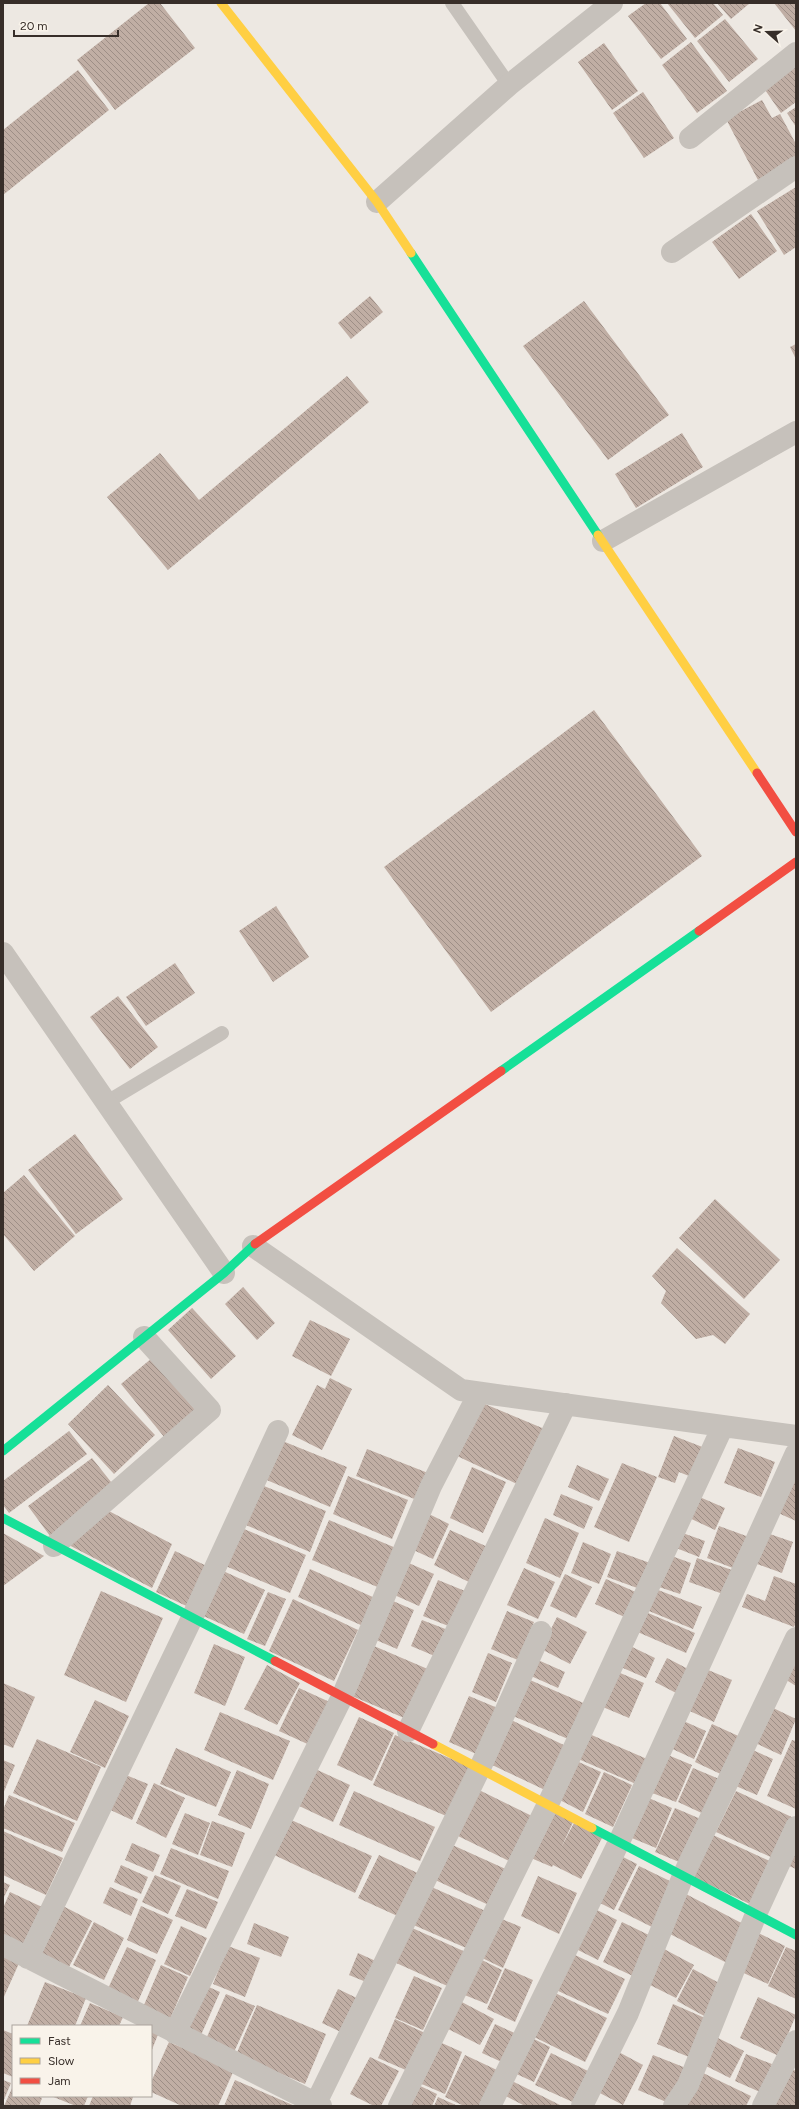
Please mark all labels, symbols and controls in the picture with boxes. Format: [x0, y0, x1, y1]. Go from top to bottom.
scale bar [14, 12, 118, 38]
north arrow [747, 12, 787, 52]
text: 20 m [20, 19, 48, 33]
text: N [751, 23, 766, 35]
legend [12, 2025, 152, 2097]
text: Fast [48, 2034, 71, 2048]
text: Slow [48, 2054, 75, 2068]
text: Jam [48, 2074, 71, 2088]

